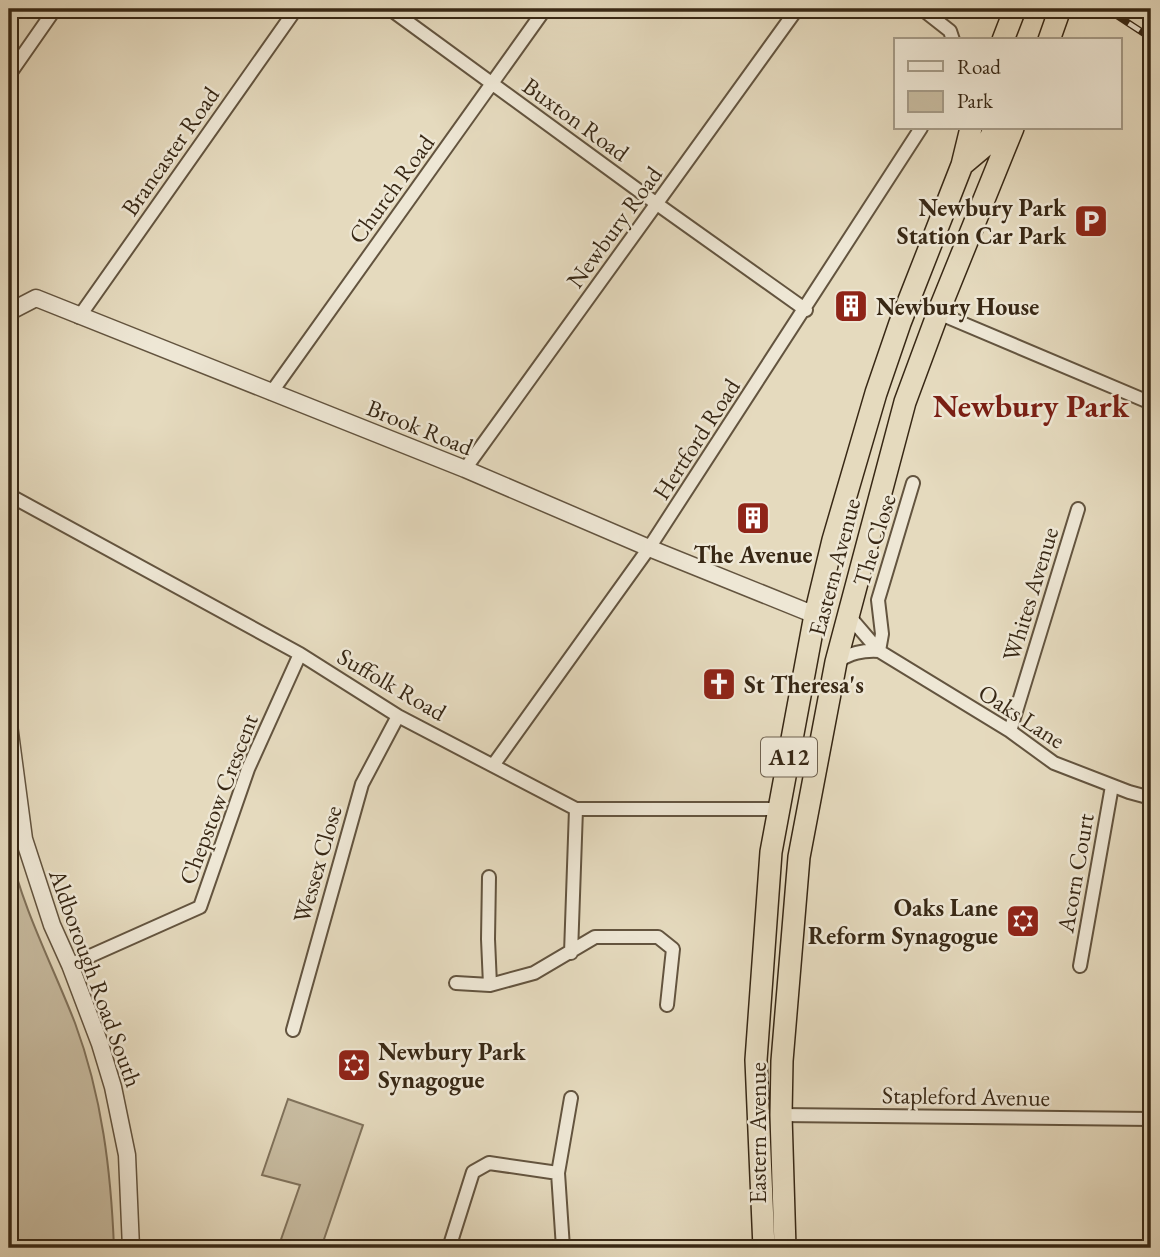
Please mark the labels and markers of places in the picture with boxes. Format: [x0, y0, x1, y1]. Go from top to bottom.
place label: Newbury Park Station Car Park [897, 192, 1067, 251]
parking icon: Newbury Park Station Car Park [1072, 202, 1110, 240]
building icon: Newbury House [832, 287, 870, 325]
place label: Newbury House [876, 291, 1039, 323]
building icon: The Avenue [734, 499, 772, 537]
place label: The Avenue [693, 539, 813, 570]
church icon: St Theresa's [700, 665, 738, 703]
place label: St Theresa's [744, 669, 864, 700]
place label: Oaks Lane Reform Synagogue [808, 892, 998, 952]
synagogue icon: Oaks Lane Reform Synagogue [1004, 902, 1042, 940]
place label: Newbury Park Synagogue [378, 1036, 526, 1096]
synagogue icon: Newbury Park Synagogue [335, 1046, 373, 1084]

